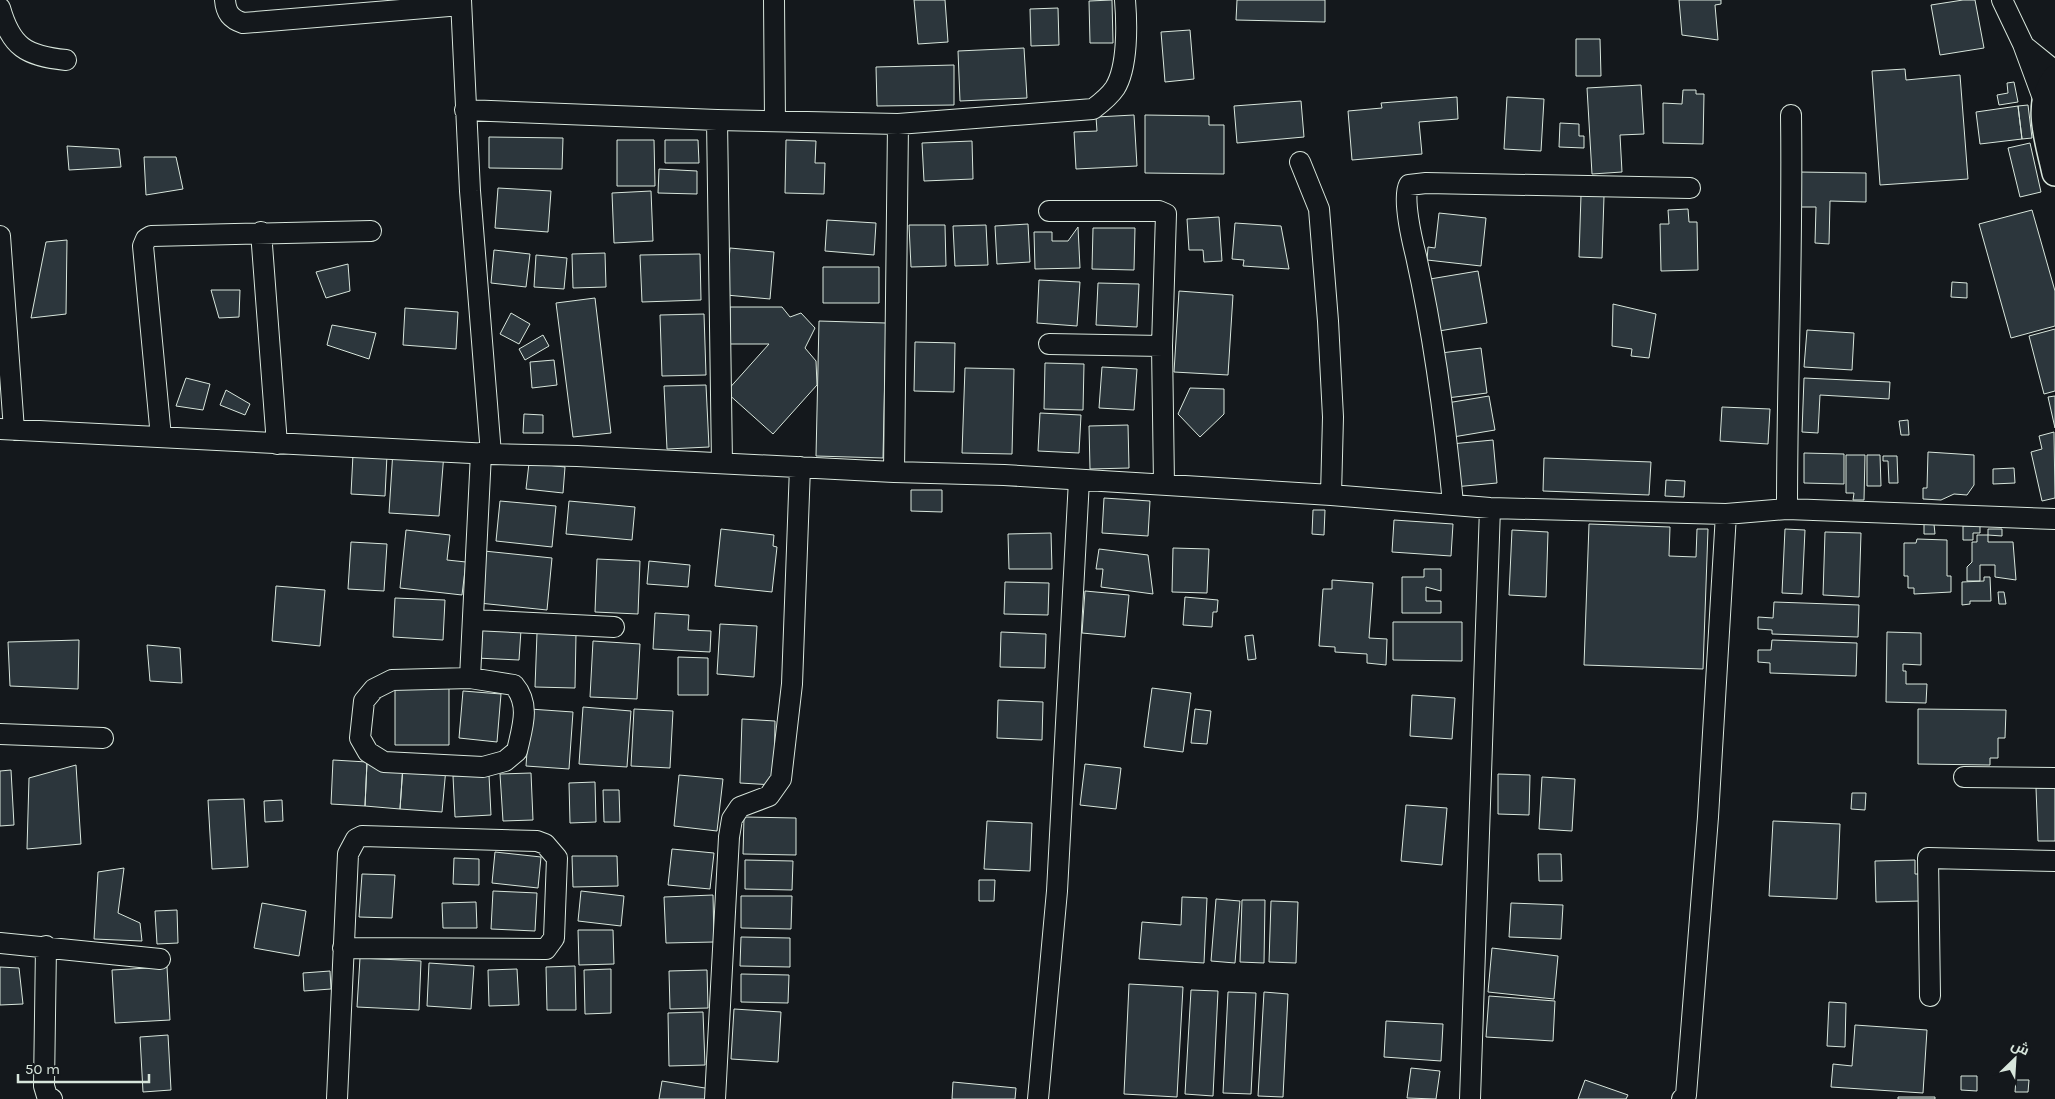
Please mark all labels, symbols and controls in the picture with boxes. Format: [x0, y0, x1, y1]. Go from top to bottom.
north arrow [1990, 1034, 2040, 1084]
text: ش [2009, 1036, 2032, 1059]
scale bar [18, 1052, 149, 1084]
text: 50 m [25, 1060, 60, 1078]

